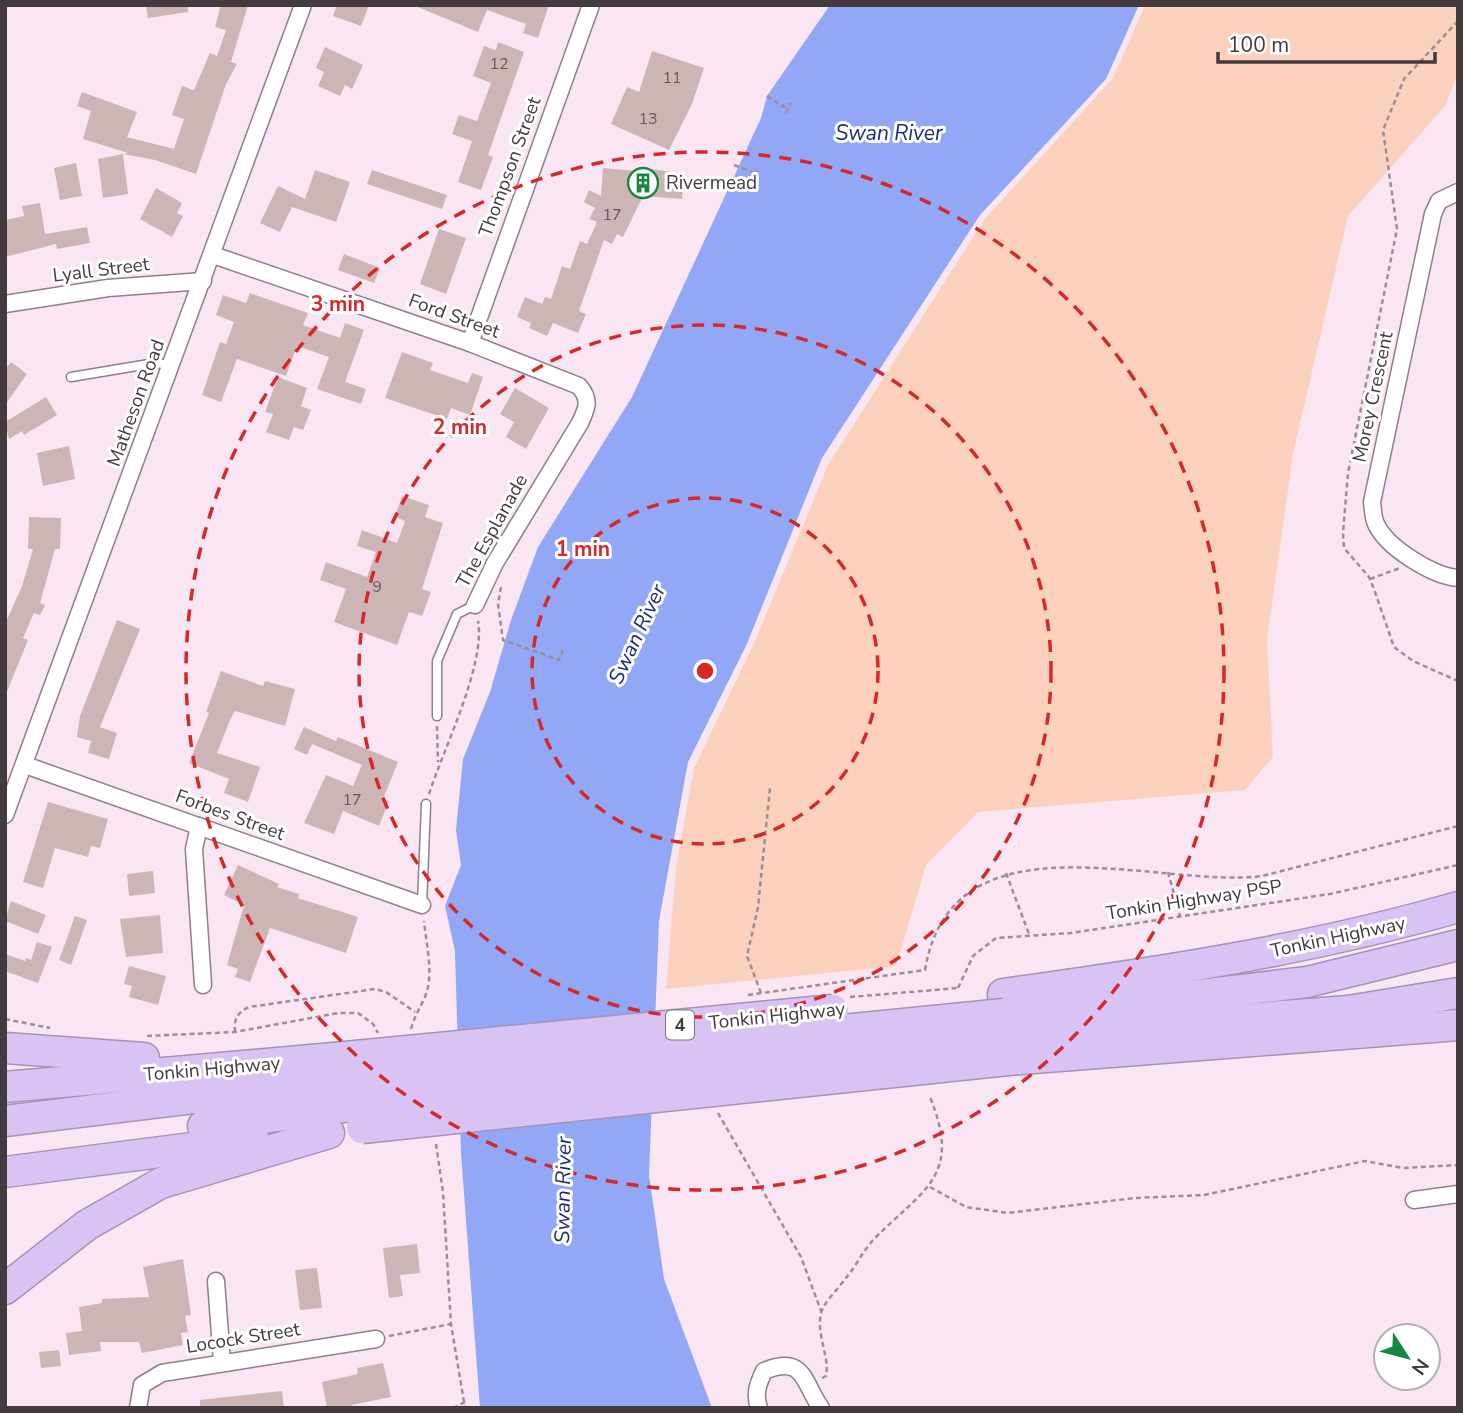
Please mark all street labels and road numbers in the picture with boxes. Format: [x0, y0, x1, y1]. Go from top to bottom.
street label: Thompson Street [473, 93, 548, 241]
street label: Lyall Street [51, 251, 151, 289]
street label: Ford Street [405, 288, 503, 345]
street label: Morey Crescent [1346, 329, 1400, 465]
street label: Matheson Road [101, 336, 171, 470]
street label: The Esplanade [450, 470, 534, 592]
street label: Forbes Street [172, 783, 289, 847]
street label: Tonkin Highway PSP [1104, 873, 1284, 927]
street label: Tonkin Highway [1268, 910, 1408, 964]
street label: Tonkin Highway [707, 996, 847, 1036]
road number: 4 [666, 1010, 694, 1040]
street label: Tonkin Highway [143, 1050, 282, 1088]
street label: Locock Street [184, 1316, 302, 1360]

